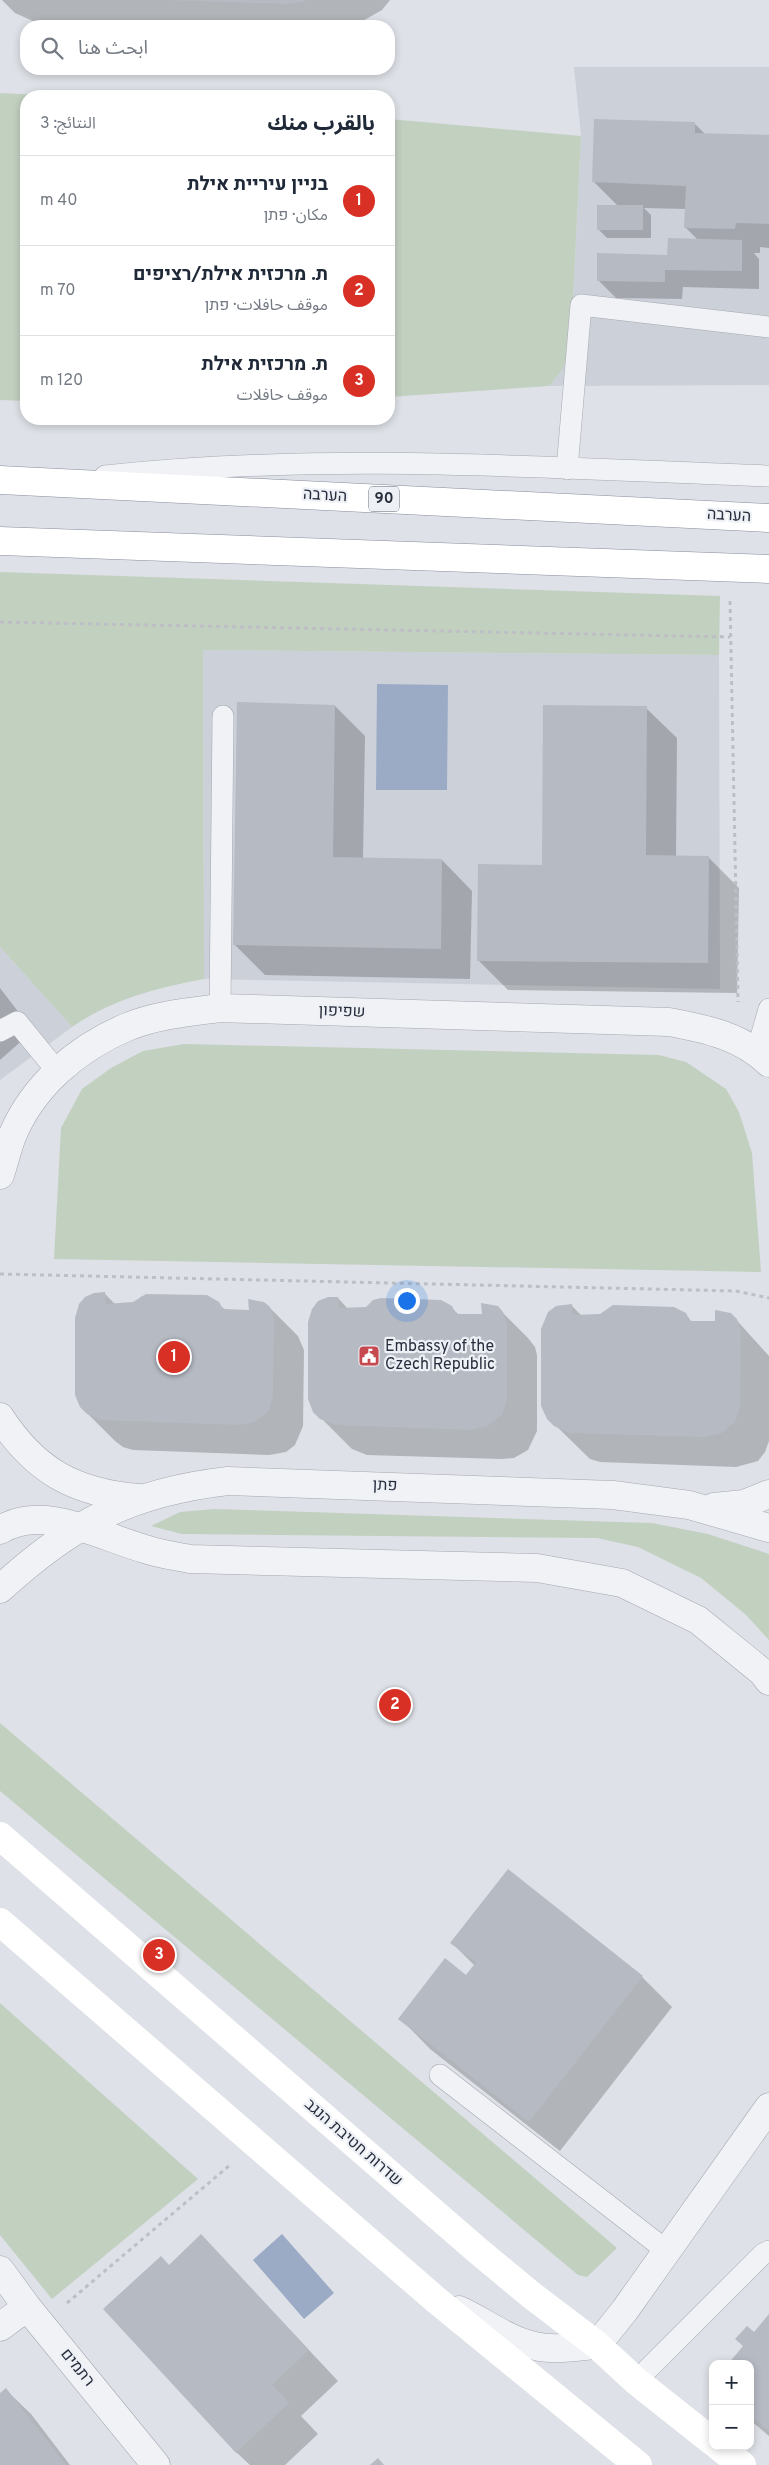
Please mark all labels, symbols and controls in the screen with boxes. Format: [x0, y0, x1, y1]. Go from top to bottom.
search box [20, 20, 395, 75]
icon: search [38, 34, 66, 62]
text: ابحث هنا [78, 37, 148, 61]
text: بالقرب منك [267, 111, 375, 138]
text: النتائج: 3 [40, 114, 96, 134]
text: בניין עיריית אילת [187, 173, 328, 197]
text: 40 m [40, 191, 78, 211]
text: 1 [356, 191, 362, 211]
text: مكان · פתן [264, 206, 328, 226]
text: ת. מרכזית אילת/רציפים [133, 263, 328, 287]
text: 70 m [40, 281, 75, 301]
text: 2 [354, 281, 364, 301]
text: موقف حافلات · פתן [205, 296, 328, 316]
text: ת. מרכזית אילת [201, 353, 328, 377]
text: 120 m [40, 371, 83, 391]
text: 3 [354, 371, 364, 391]
text: موقف حافلات [237, 386, 328, 406]
street label: הערבה [302, 485, 348, 507]
road number: 90 [369, 486, 399, 512]
street label: הערבה [706, 505, 752, 527]
street label: שפיפון [318, 1001, 366, 1023]
your location [394, 1288, 420, 1314]
place label: Embassy of the Czech Republic [385, 1337, 495, 1375]
pin: 1 [158, 1338, 190, 1376]
public building icon: Embassy of the Czech Republic [357, 1344, 381, 1368]
street label: פתן [372, 1476, 398, 1496]
pin: 2 [379, 1686, 411, 1724]
pin: 3 [143, 1936, 175, 1974]
street label: שדרות חטיבת הנגב [300, 2095, 406, 2191]
street label: רתמים [56, 2345, 98, 2391]
map controls [709, 2360, 754, 2450]
button: + [709, 2360, 754, 2405]
button: − [709, 2405, 754, 2450]

